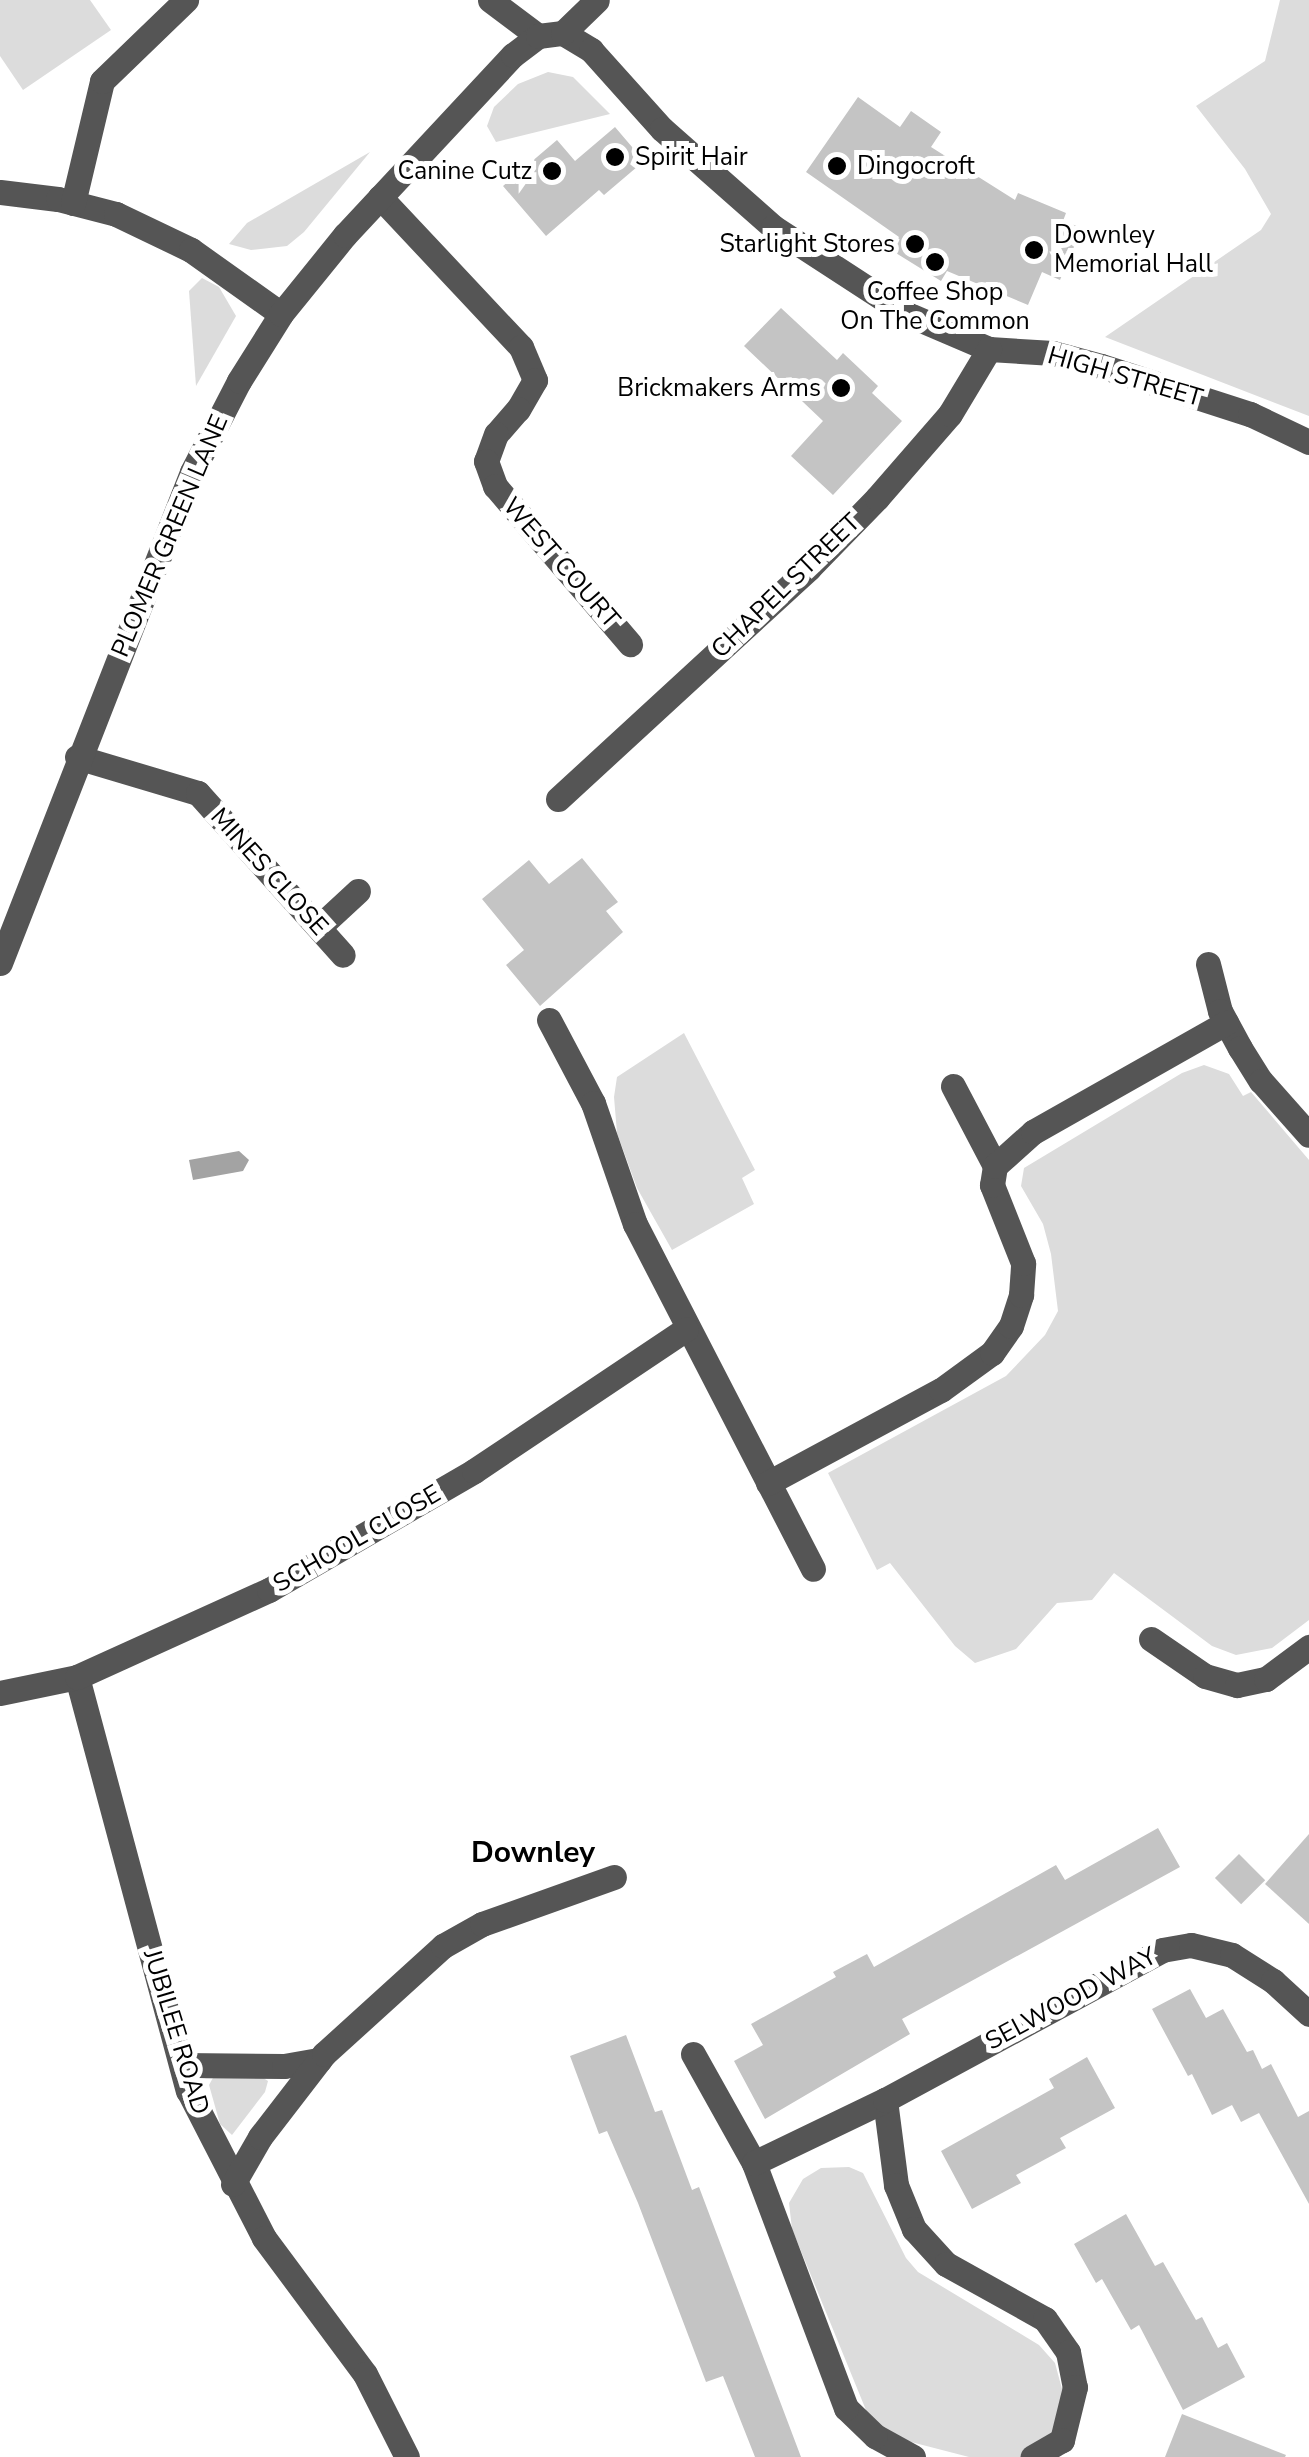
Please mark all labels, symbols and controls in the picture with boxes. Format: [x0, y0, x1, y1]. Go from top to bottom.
place label: Spirit Hair [635, 142, 748, 172]
marker: Spirit Hair [604, 146, 626, 168]
place label: Dingocroft [857, 151, 975, 181]
marker: Dingocroft [826, 155, 848, 177]
place label: Canine Cutz [398, 156, 532, 186]
marker: Canine Cutz [541, 160, 563, 182]
place label: Downley Memorial Hall [1054, 221, 1213, 280]
place label: Starlight Stores [720, 229, 895, 259]
marker: Starlight Stores [904, 233, 926, 255]
marker: Downley Memorial Hall [1023, 239, 1045, 261]
marker: Coffee Shop On The Common [924, 251, 946, 273]
place label: Coffee Shop On The Common [840, 278, 1030, 337]
street label: HIGH STREET [1044, 341, 1206, 413]
place label: Brickmakers Arms [617, 373, 821, 403]
marker: Brickmakers Arms [830, 377, 852, 399]
street label: PLOMER GREEN LANE [105, 410, 235, 662]
street label: WEST COURT [496, 492, 626, 634]
street label: CHAPEL STREET [705, 507, 867, 665]
street label: MINES CLOSE [204, 802, 334, 942]
street label: SCHOOL CLOSE [268, 1479, 446, 1599]
district label: Downley [471, 1835, 595, 1871]
street label: SELWOOD WAY [980, 1941, 1162, 2057]
street label: JUBILEE ROAD [137, 1946, 215, 2118]

